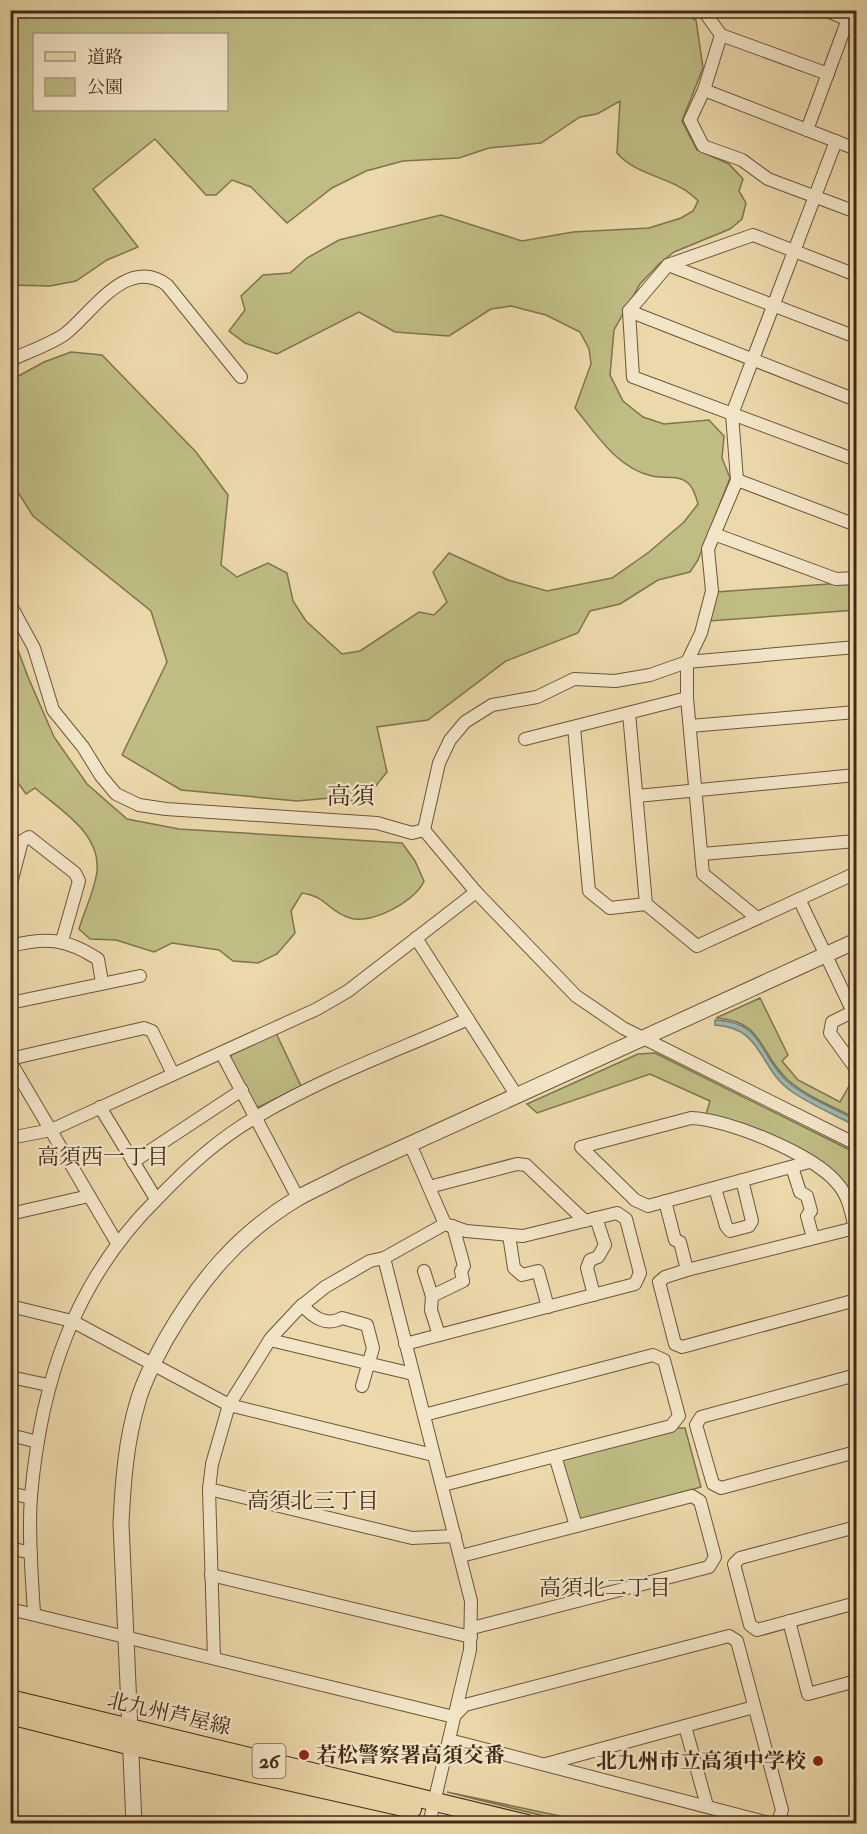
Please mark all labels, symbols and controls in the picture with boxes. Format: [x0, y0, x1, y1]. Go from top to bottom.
legend [33, 33, 228, 111]
text: 道路 [87, 46, 123, 69]
text: 公園 [87, 76, 123, 99]
district label: 高須 [327, 781, 375, 812]
district label: 高須西一丁目 [37, 1143, 169, 1171]
district label: 高須北三丁目 [247, 1487, 379, 1515]
district label: 高須北二丁目 [539, 1574, 671, 1602]
street label: 北九州芦屋線 [105, 1687, 233, 1741]
place label: 若松警察署高須交番 [316, 1742, 505, 1769]
road number: 26 [252, 1744, 286, 1778]
marker: 若松警察署高須交番 [297, 1748, 311, 1762]
place label: 北九州市立高須中学校 [596, 1748, 806, 1775]
marker: 北九州市立高須中学校 [811, 1754, 825, 1768]

